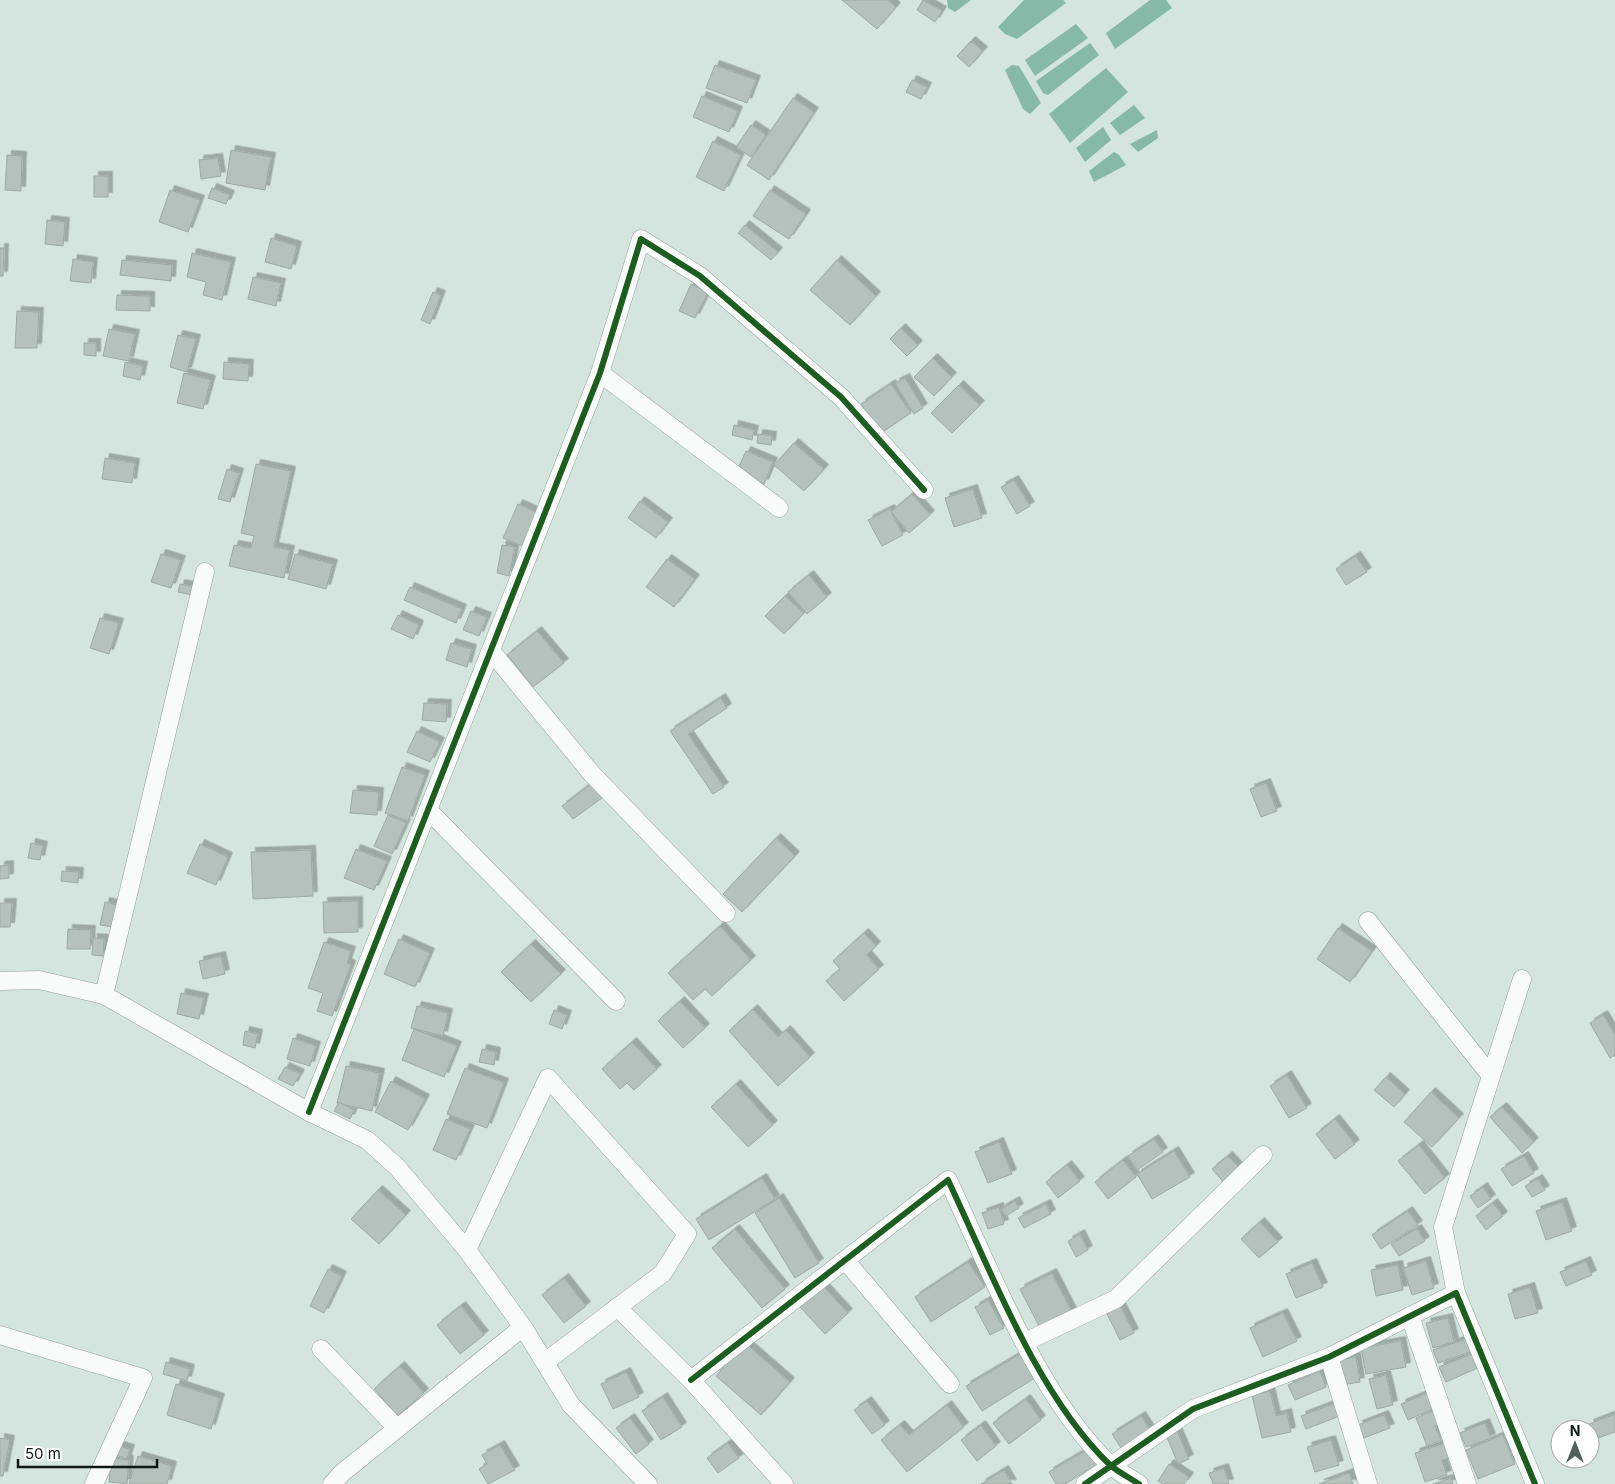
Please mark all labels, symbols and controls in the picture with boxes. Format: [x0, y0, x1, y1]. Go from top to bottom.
north arrow [1550, 1419, 1600, 1469]
text: N [1570, 1422, 1580, 1439]
scale bar [18, 1436, 156, 1468]
text: 50 m [25, 1444, 61, 1463]

